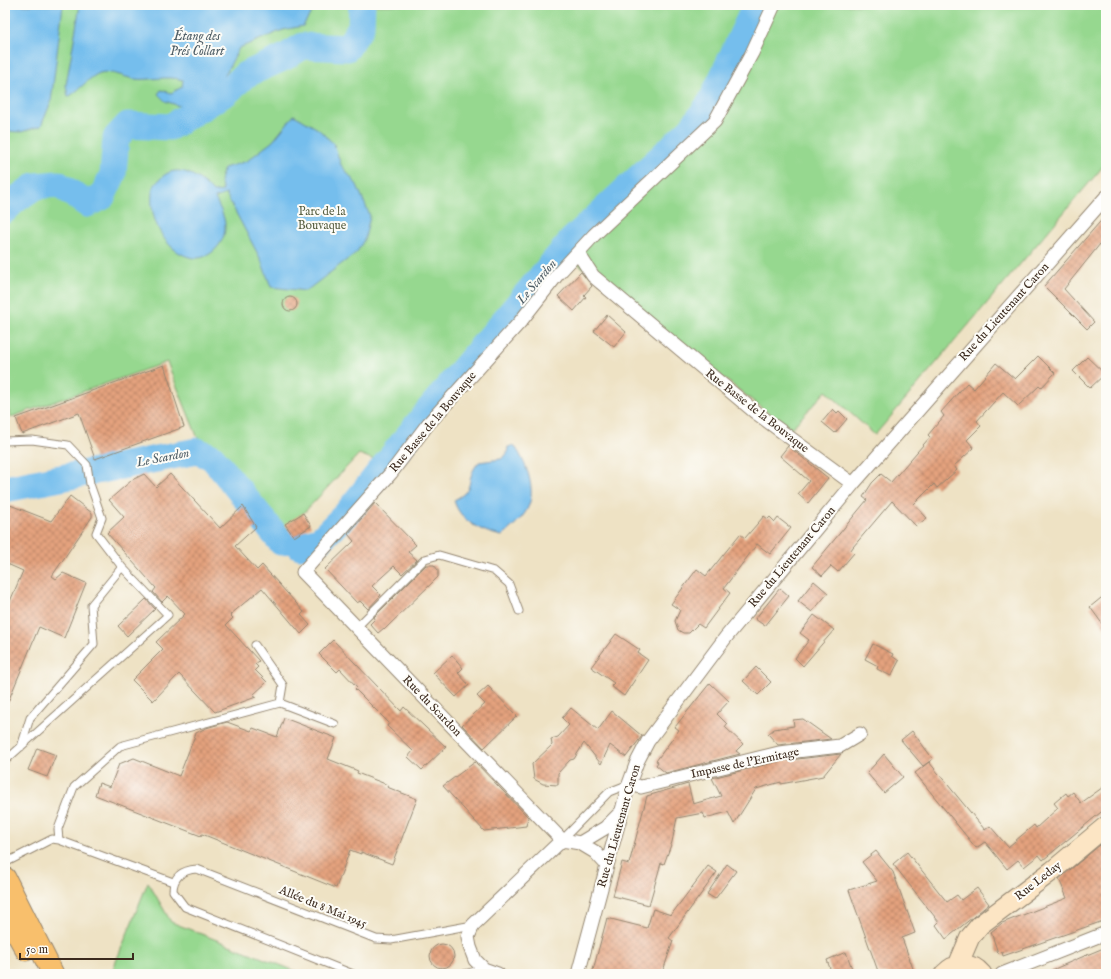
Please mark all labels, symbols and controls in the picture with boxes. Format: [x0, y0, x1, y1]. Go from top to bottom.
water label: Étang des Prés Collart [170, 27, 225, 60]
park label: Parc de la Bouvaque [298, 204, 347, 234]
water label: Le Scardon [513, 256, 561, 309]
street label: Rue du Lieutenant Caron [956, 259, 1053, 364]
street label: Rue Basse de la Bouvaque [702, 366, 812, 457]
street label: Rue Basse de la Bouvaque [386, 368, 481, 476]
water label: Le Scardon [134, 445, 191, 472]
street label: Rue du Lieutenant Caron [745, 503, 839, 611]
street label: Rue du Scardon [399, 672, 465, 740]
street label: Impasse de l'Ermitage [690, 744, 801, 783]
street label: Rue du Lieutenant Caron [594, 762, 644, 889]
street label: Rue Leday [1012, 858, 1064, 904]
street label: Allée du 8 Mai 1945 [276, 882, 369, 932]
scale bar [20, 935, 133, 961]
text: 50 m [26, 942, 48, 957]

